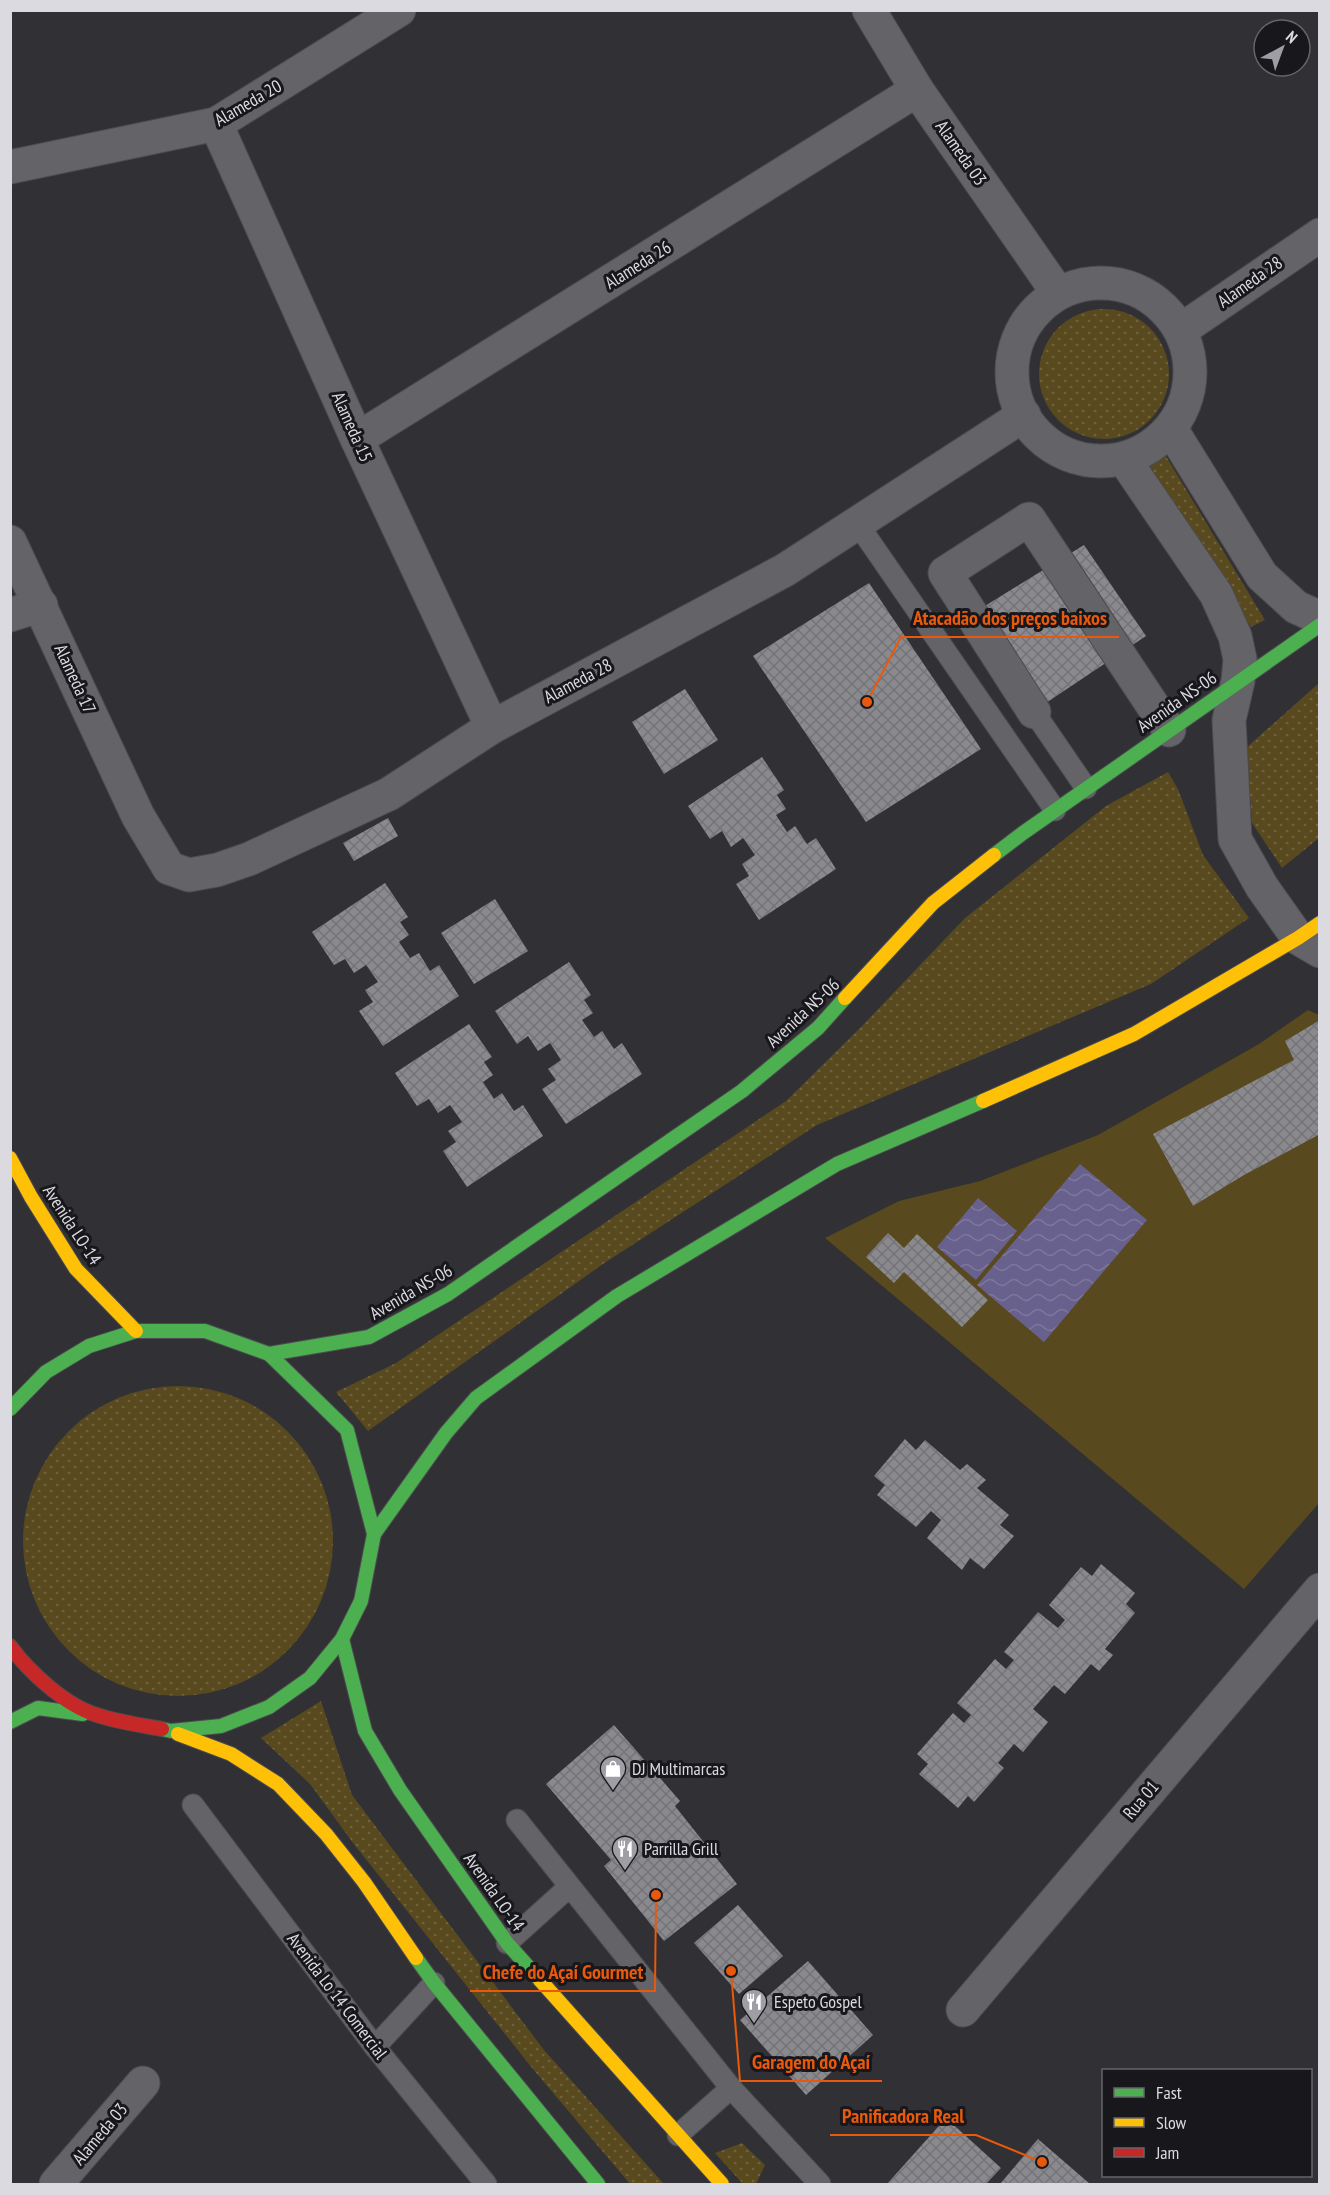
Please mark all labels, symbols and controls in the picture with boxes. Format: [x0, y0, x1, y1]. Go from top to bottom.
north arrow [1252, 18, 1312, 78]
text: N [1282, 26, 1302, 47]
street label: Alameda 20 [210, 74, 286, 131]
street label: Alameda 03 [931, 116, 992, 190]
street label: Alameda 26 [600, 235, 675, 294]
street label: Alameda 28 [1213, 251, 1287, 312]
street label: Alameda 15 [327, 388, 378, 465]
callout: Atacadão dos preços baixos [901, 599, 1119, 637]
text: Atacadão dos preços baixos [912, 605, 1107, 631]
street label: Alameda 17 [49, 640, 102, 717]
street label: Alameda 28 [540, 653, 616, 708]
street label: Avenida NS-06 [1133, 666, 1221, 737]
street label: Avenida NS-06 [761, 973, 844, 1052]
street label: Avenida LO-14 [38, 1180, 107, 1269]
street label: Avenida NS-06 [365, 1259, 456, 1324]
shop icon: DJ Multimarcas [598, 1754, 628, 1792]
place label: DJ Multimarcas [632, 1757, 725, 1780]
street label: Rua 01 [1118, 1776, 1163, 1824]
restaurant icon: Parrilla Grill [610, 1834, 640, 1872]
place label: Parrilla Grill [644, 1837, 719, 1860]
street label: Avenida LO-14 [459, 1848, 530, 1935]
street label: Avenida Lo 14 Comercial [282, 1928, 393, 2064]
callout: Chefe do Açaí Gourmet [470, 1953, 655, 1991]
text: Chefe do Açaí Gourmet [483, 1959, 643, 1985]
restaurant icon: Espeto Gospel [739, 1987, 769, 2025]
place label: Espeto Gospel [774, 1990, 862, 2013]
callout: Garagem do Açaí [740, 2043, 882, 2081]
text: Garagem do Açaí [752, 2049, 870, 2075]
legend [1102, 2069, 1312, 2177]
text: Fast [1156, 2081, 1182, 2104]
callout: Panificadora Real [830, 2097, 976, 2135]
street label: Alameda 03 [67, 2098, 132, 2169]
text: Panificadora Real [842, 2103, 964, 2129]
text: Slow [1156, 2111, 1187, 2134]
text: Jam [1155, 2141, 1179, 2164]

